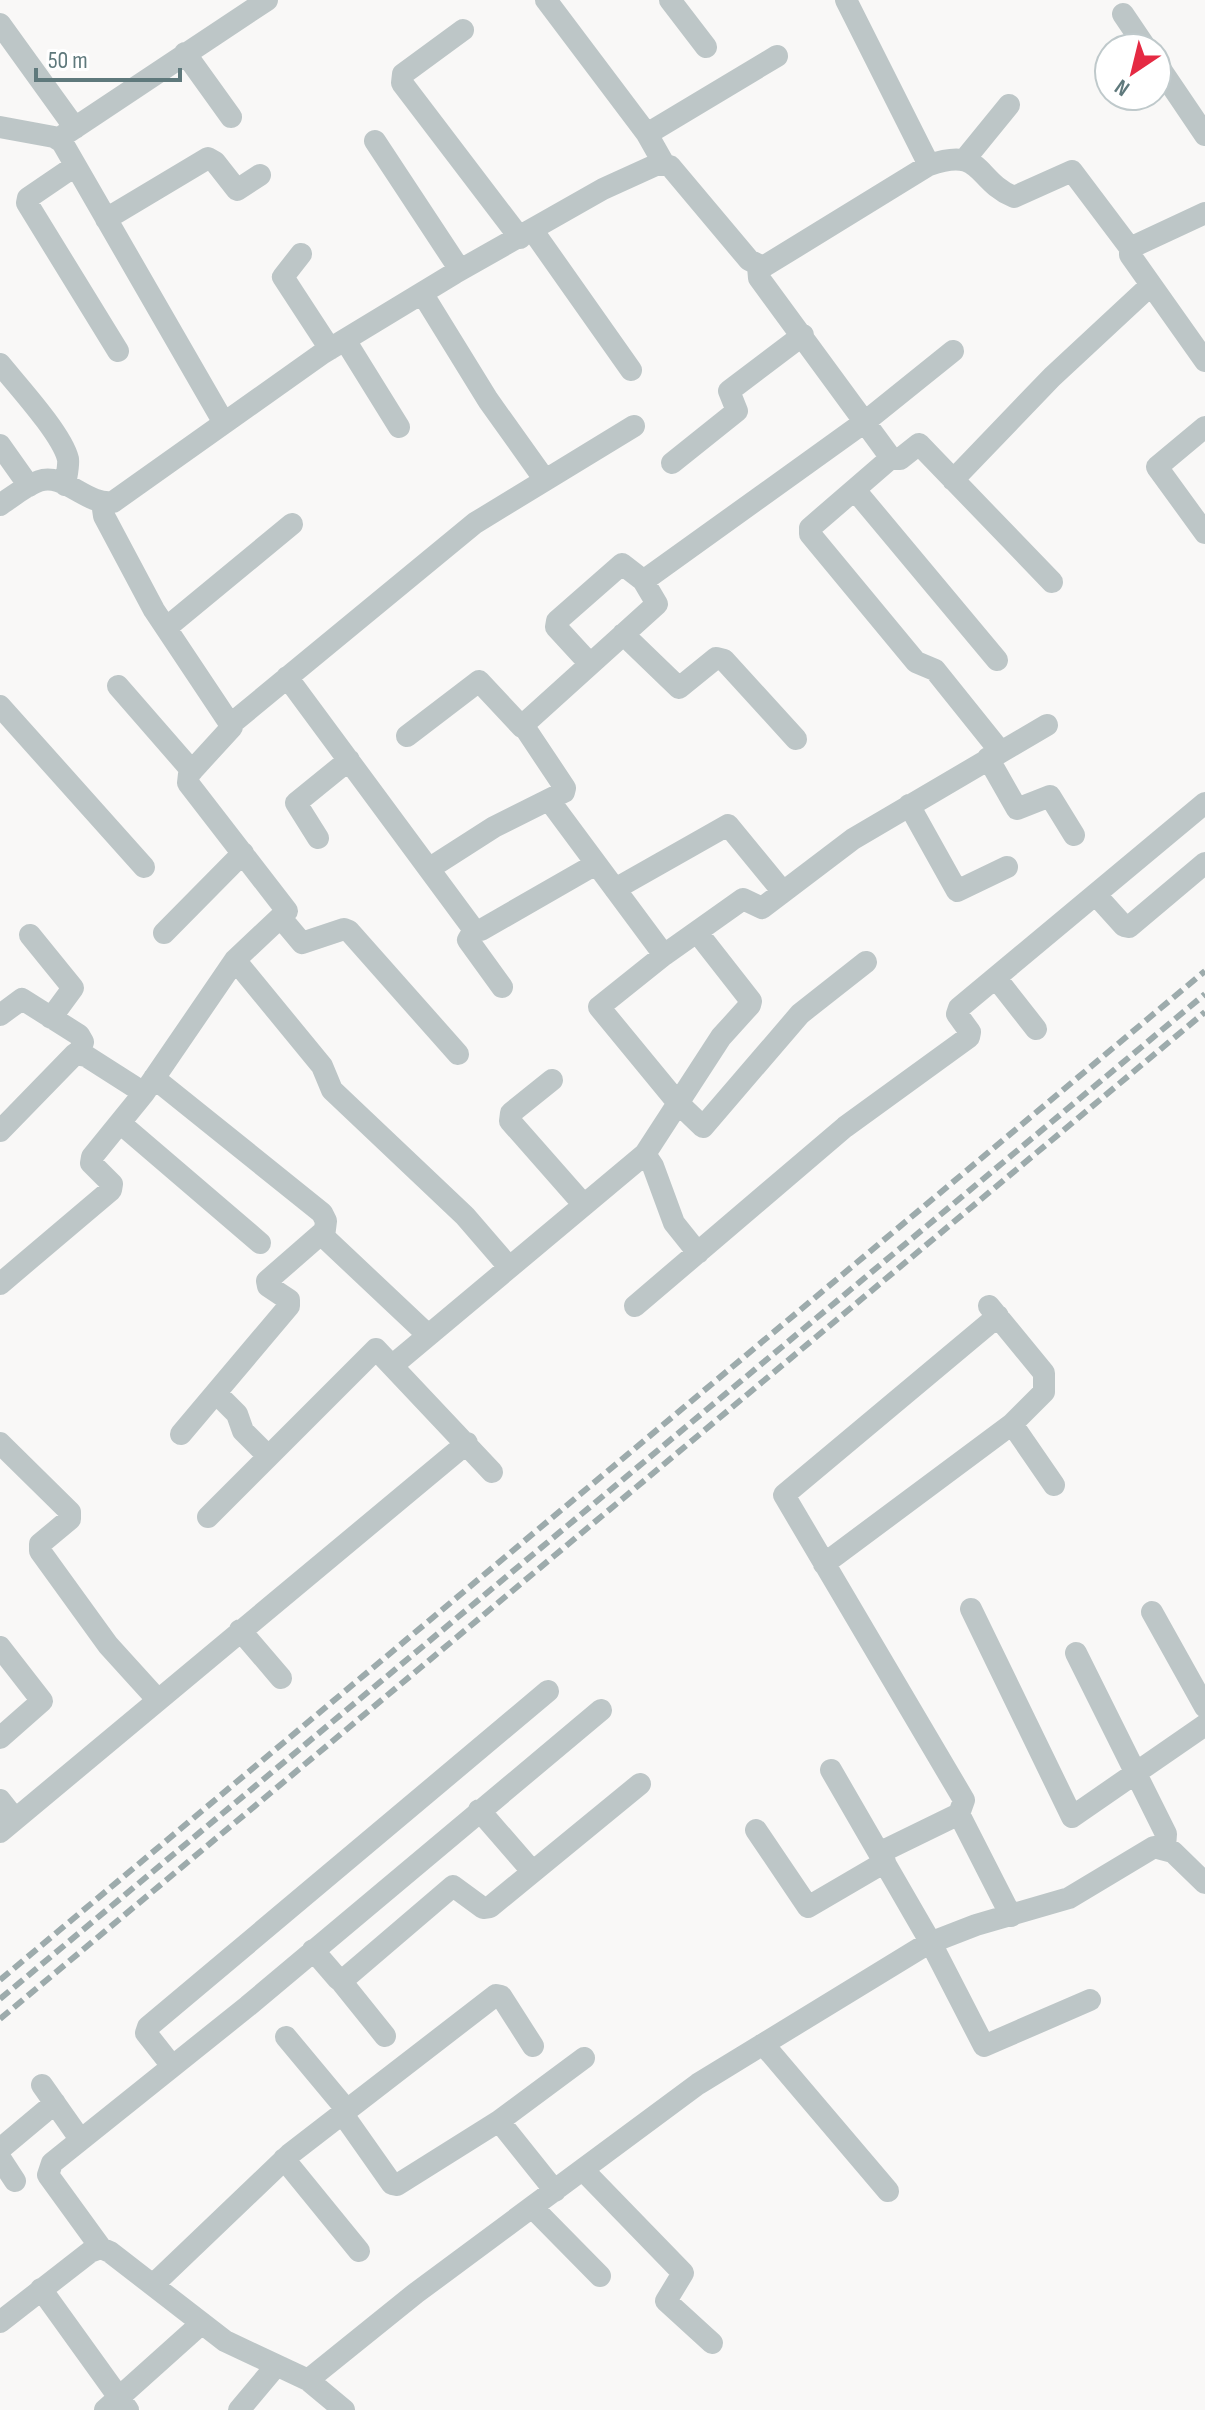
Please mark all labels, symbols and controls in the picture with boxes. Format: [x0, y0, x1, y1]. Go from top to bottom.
scale bar [36, 32, 180, 82]
north arrow [1093, 32, 1173, 112]
text: 50 m [48, 46, 88, 75]
text: N [1110, 73, 1135, 102]

